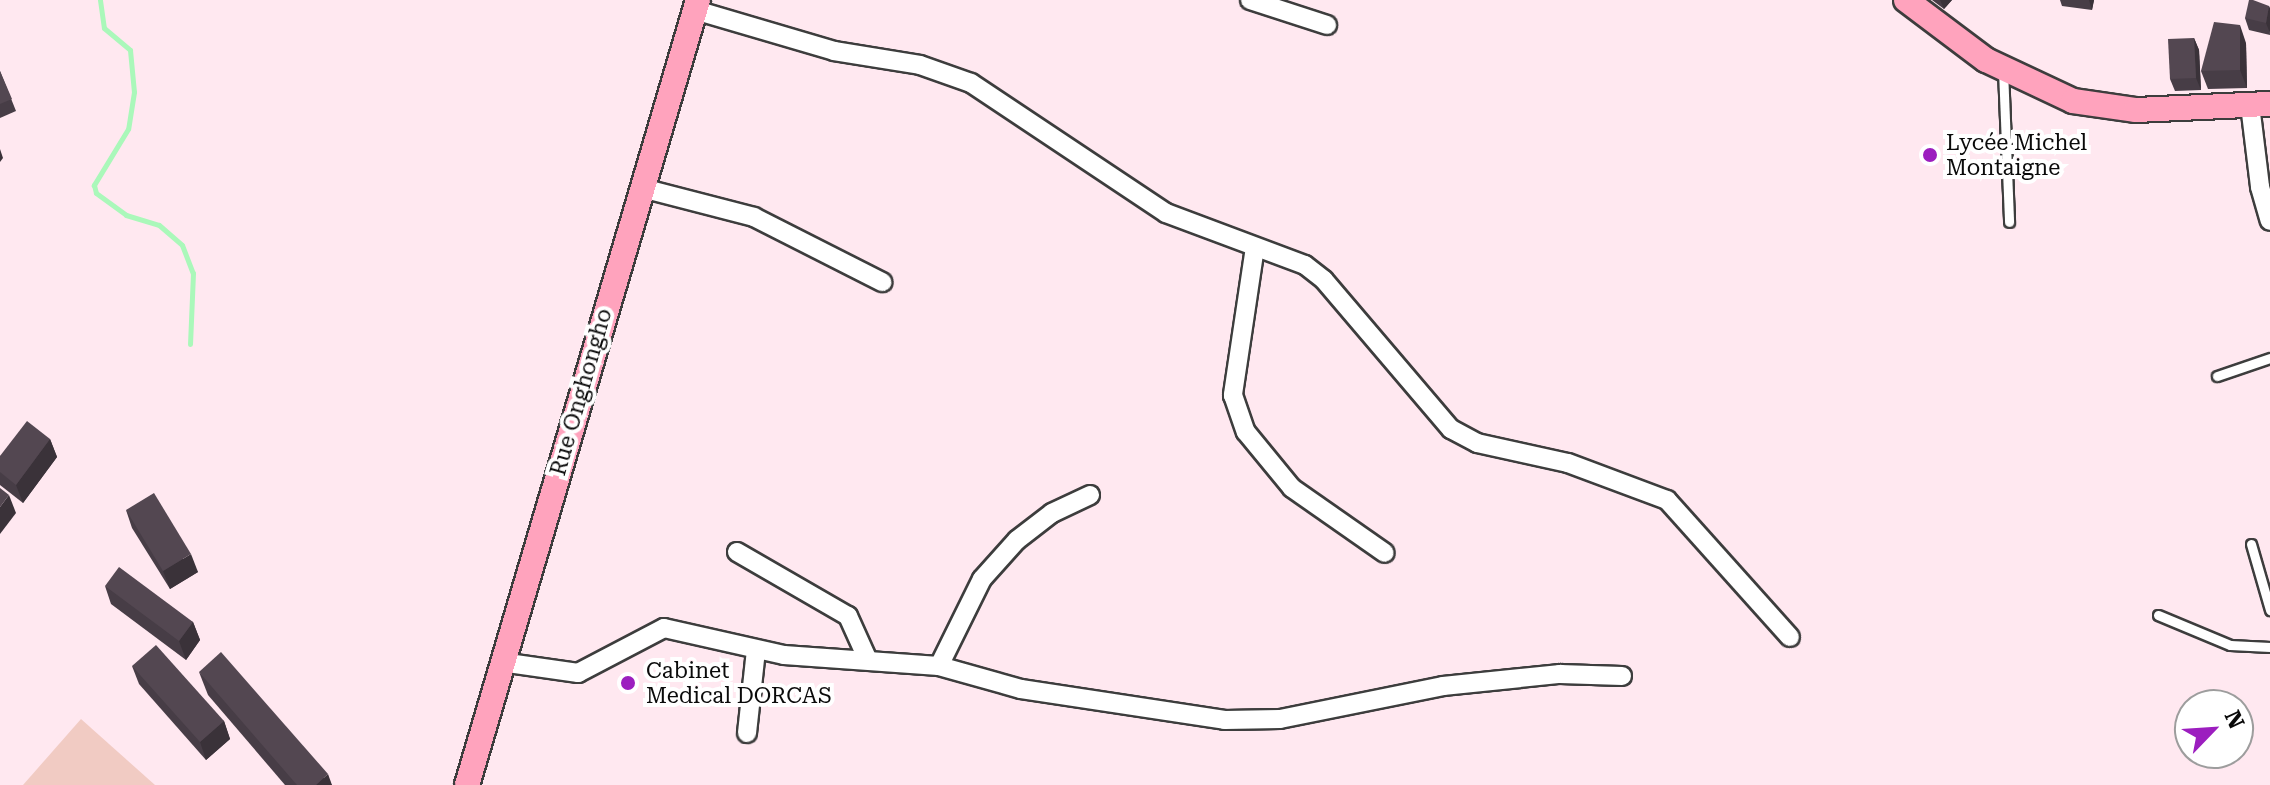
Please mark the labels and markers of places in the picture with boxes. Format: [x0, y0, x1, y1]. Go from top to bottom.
place label: Lycée Michel Montaigne [1946, 129, 2087, 180]
marker: Lycée Michel Montaigne [1921, 146, 1939, 164]
place label: Cabinet Medical DORCAS [646, 657, 832, 708]
marker: Cabinet Medical DORCAS [617, 672, 639, 694]

